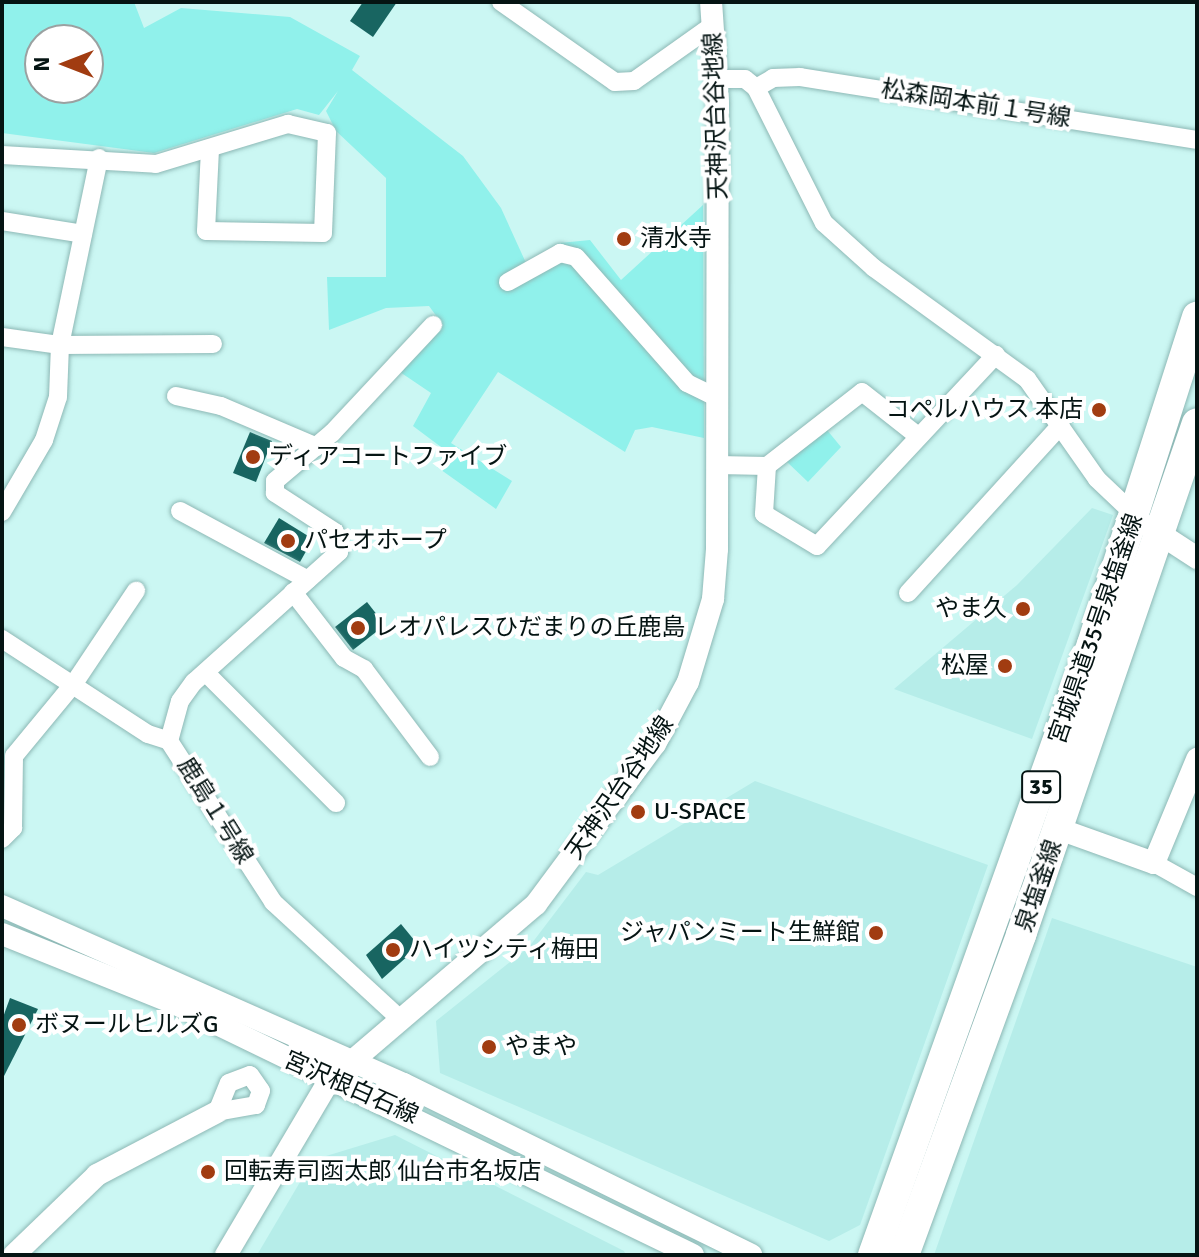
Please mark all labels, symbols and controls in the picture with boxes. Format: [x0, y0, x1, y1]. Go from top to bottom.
north arrow [24, 24, 104, 104]
street label: 天神沢台谷地線 [699, 32, 733, 200]
text: N [28, 56, 55, 72]
street label: 松森岡本前１号線 [879, 75, 1073, 133]
place label: 清水寺 [640, 225, 712, 253]
marker: 清水寺 [615, 230, 633, 248]
place label: コペルハウス 本店 [886, 396, 1083, 424]
marker: コペルハウス 本店 [1090, 401, 1108, 419]
place label: ディアコートファイブ [269, 443, 509, 471]
marker: ディアコートファイブ [244, 448, 262, 466]
street label: 宮城県道35号泉塩釜線 [1043, 510, 1149, 748]
place label: パセオホープ [304, 527, 448, 555]
marker: パセオホープ [279, 532, 297, 550]
place label: やま久 [935, 595, 1007, 623]
marker: やま久 [1014, 600, 1032, 618]
place label: レオパレスひだまりの丘鹿島 [374, 614, 686, 642]
marker: レオパレスひだまりの丘鹿島 [349, 619, 367, 637]
place label: 松屋 [941, 652, 989, 680]
marker: 松屋 [996, 657, 1014, 675]
street label: 天神沢台谷地線 [560, 711, 680, 865]
street label: 鹿島１号線 [171, 752, 259, 870]
road number: 35 [1021, 769, 1061, 805]
place label: U-SPACE [654, 798, 746, 826]
marker: U-SPACE [629, 803, 647, 821]
street label: 泉塩釜線 [1010, 836, 1068, 936]
place label: ジャパンミート生鮮館 [620, 919, 860, 947]
marker: ジャパンミート生鮮館 [867, 924, 885, 942]
place label: ハイツシティ梅田 [409, 936, 601, 964]
marker: ハイツシティ梅田 [384, 941, 402, 959]
place label: ボヌールヒルズG [35, 1011, 218, 1039]
marker: ボヌールヒルズG [10, 1016, 28, 1034]
place label: やまや [505, 1033, 577, 1061]
marker: やまや [480, 1038, 498, 1056]
street label: 宮沢根白石線 [279, 1046, 423, 1130]
place label: 回転寿司函太郎 仙台市名坂店 [224, 1158, 541, 1186]
marker: 回転寿司函太郎 仙台市名坂店 [199, 1163, 217, 1181]

